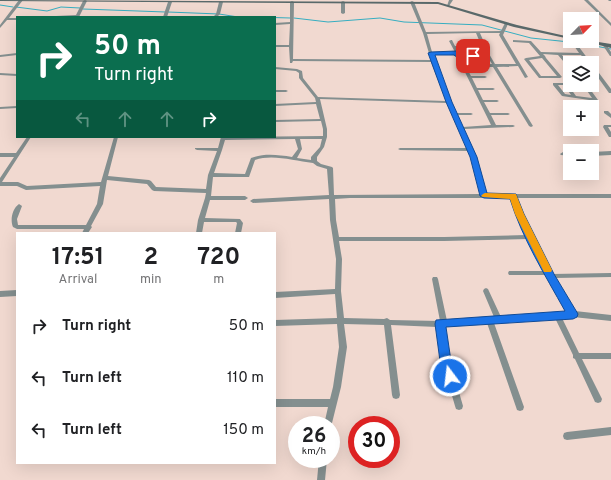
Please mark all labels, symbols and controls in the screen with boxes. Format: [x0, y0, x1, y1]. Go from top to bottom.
north arrow [563, 12, 599, 48]
map controls [563, 12, 599, 180]
text: 50 m [94, 29, 161, 65]
icon: right [28, 32, 80, 84]
pin [456, 39, 490, 73]
icon: arrive [462, 45, 484, 67]
button: layers [563, 56, 599, 92]
text: Turn right [94, 64, 174, 87]
button: + [563, 100, 599, 136]
icon: left [72, 108, 94, 130]
icon: ahead [114, 108, 136, 130]
icon: ahead [156, 108, 178, 130]
icon: right [198, 108, 220, 130]
button: − [563, 144, 599, 180]
text: 17:51 [52, 243, 104, 273]
text: 2 [143, 243, 158, 273]
text: 720 [197, 243, 240, 273]
text: Arrival [59, 272, 97, 288]
text: min [140, 272, 162, 288]
text: m [213, 272, 224, 288]
icon: right [28, 315, 50, 337]
text: Turn right [62, 317, 131, 336]
text: 50 m [229, 317, 264, 336]
position arrow [429, 355, 471, 397]
icon: left [28, 367, 50, 389]
text: Turn left [62, 369, 122, 388]
text: 110 m [227, 369, 264, 388]
speed limit sign: 30 [348, 416, 400, 468]
icon: left [28, 419, 50, 441]
text: Turn left [62, 421, 122, 440]
text: 150 m [223, 421, 264, 440]
text: 26 [302, 424, 326, 450]
text: km/h [302, 445, 326, 458]

